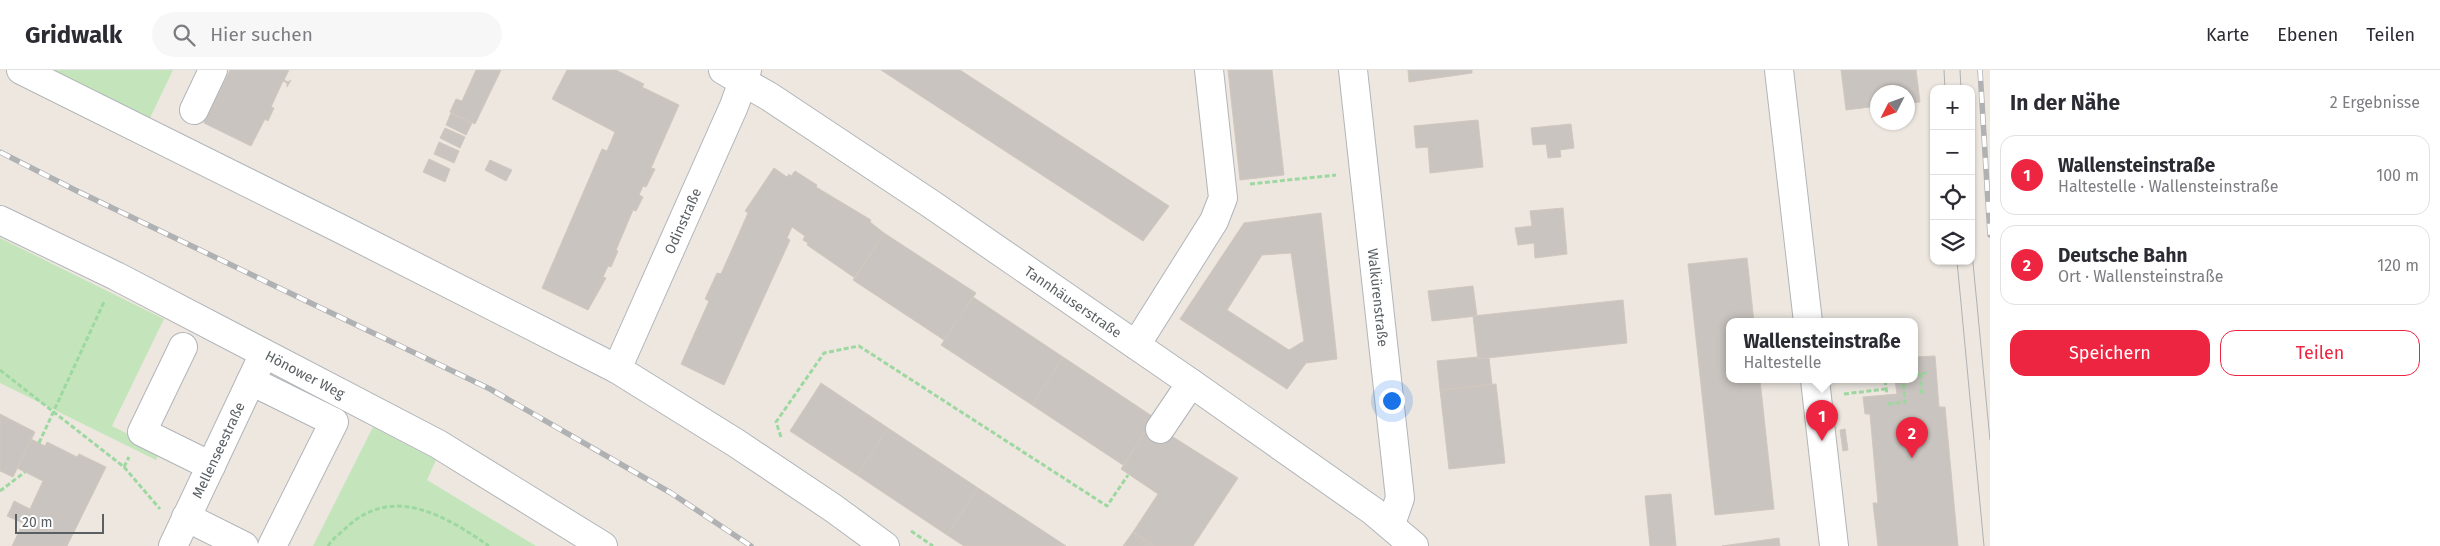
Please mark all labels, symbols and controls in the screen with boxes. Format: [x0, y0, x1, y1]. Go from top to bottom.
search box [152, 12, 502, 57]
text: Gridwalk [25, 21, 122, 49]
icon: search [170, 21, 198, 49]
text: Hier suchen [210, 23, 313, 46]
text: Karte [2206, 24, 2249, 46]
text: Ebenen [2277, 24, 2338, 46]
text: Teilen [2366, 24, 2415, 46]
north arrow [1870, 85, 1915, 130]
map controls [1930, 85, 1975, 265]
button: + [1930, 85, 1975, 130]
text: In der Nähe [2010, 90, 2120, 116]
text: 2 Ergebnisse [2330, 93, 2420, 112]
button: − [1930, 130, 1975, 175]
text: Wallensteinstraße [2058, 154, 2215, 177]
text: 1 [2023, 166, 2031, 185]
text: 100 m [2376, 166, 2419, 185]
button: locate [1930, 175, 1975, 220]
text: Haltestelle · Wallensteinstraße [2058, 177, 2279, 196]
street label: Odinstraße [661, 185, 705, 257]
button: layers [1930, 220, 1975, 265]
text: Deutsche Bahn [2058, 244, 2187, 267]
street label: Walkürenstraße [1364, 248, 1392, 348]
text: 2 [2023, 256, 2031, 275]
text: 120 m [2377, 256, 2419, 275]
street label: Tannhäuserstraße [1021, 262, 1125, 341]
text: Ort · Wallensteinstraße [2058, 267, 2223, 286]
popup [1726, 318, 1918, 383]
text: Wallensteinstraße [1743, 330, 1901, 353]
button: Speichern [2010, 330, 2210, 376]
button: Teilen [2220, 330, 2420, 376]
street label: Hönower Weg [262, 347, 348, 403]
text: Haltestelle [1743, 353, 1822, 372]
your location [1379, 388, 1405, 414]
street label: Mellenseestraße [188, 399, 248, 501]
pin: 1 [1806, 400, 1838, 441]
pin: 2 [1896, 417, 1928, 458]
scale bar [15, 511, 104, 534]
text: 20 m [22, 514, 52, 531]

